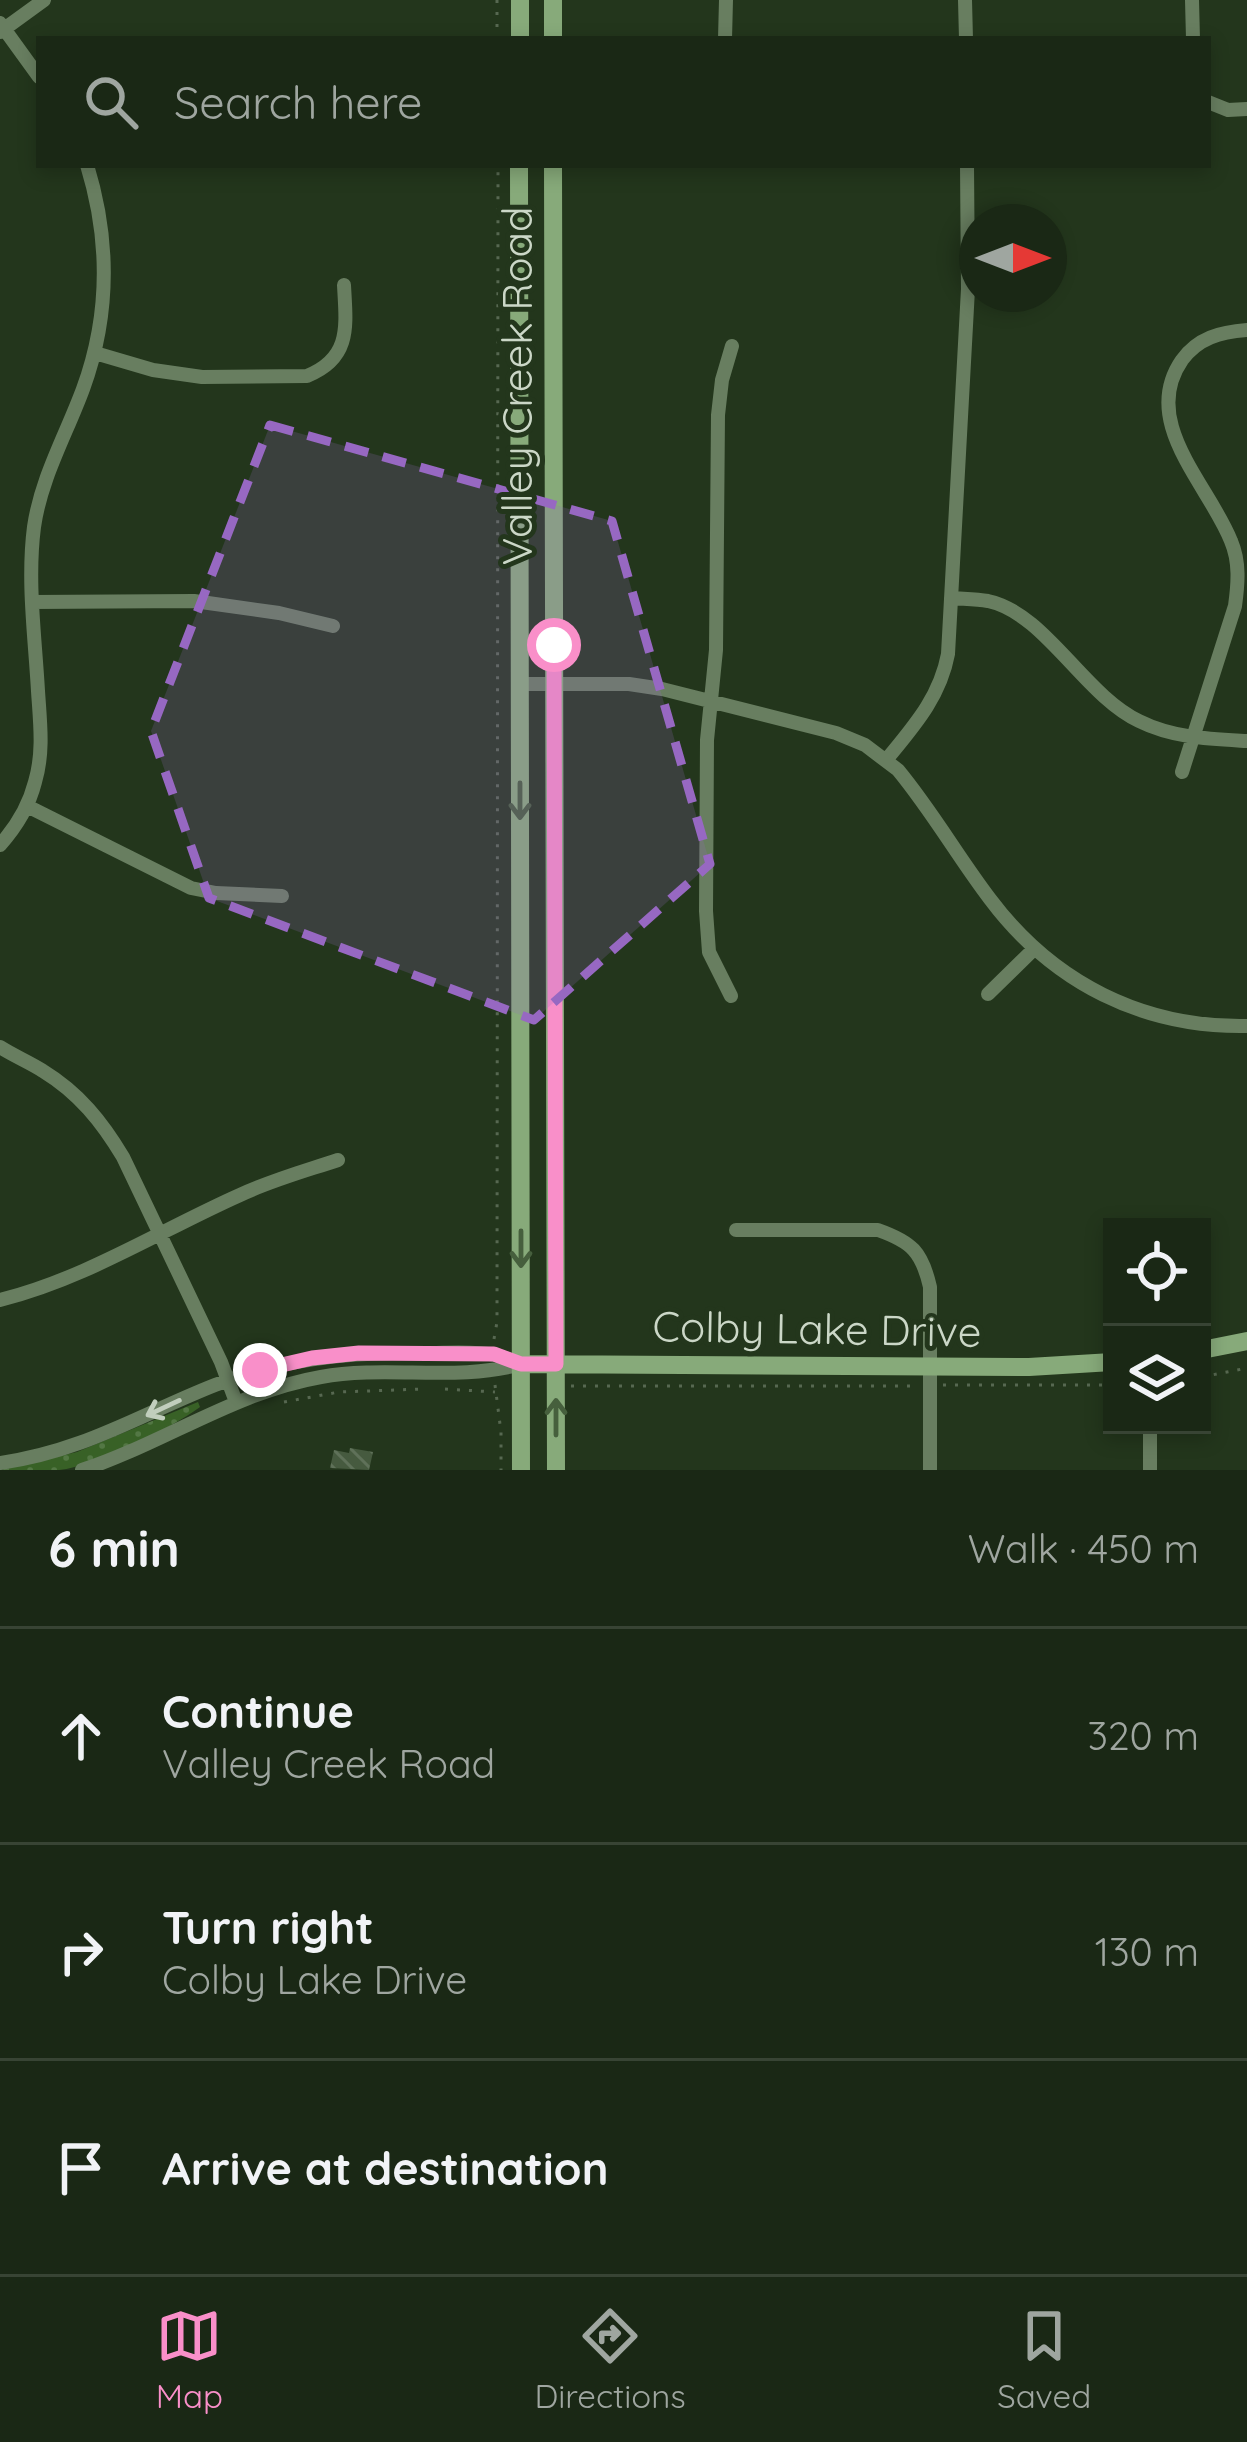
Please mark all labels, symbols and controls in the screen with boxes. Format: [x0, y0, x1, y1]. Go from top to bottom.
search box [36, 36, 1211, 168]
icon: search [78, 69, 144, 135]
text: Search here [174, 74, 422, 130]
north arrow [959, 204, 1067, 312]
street label: Valley Creek Road [490, 207, 543, 565]
route start [527, 618, 581, 672]
one-way arrow [509, 781, 531, 820]
map controls [1103, 1218, 1211, 1434]
button: locate [1103, 1218, 1211, 1326]
one-way arrow [510, 1229, 532, 1268]
street label: Colby Lake Drive [652, 1299, 982, 1358]
button: layers [1103, 1326, 1211, 1434]
route end [233, 1343, 287, 1397]
one-way arrow [146, 1398, 182, 1420]
one-way arrow [545, 1398, 567, 1437]
text: 6 min [48, 1516, 180, 1580]
text: Walk · 450 m [968, 1524, 1199, 1573]
text: Continue [162, 1683, 354, 1739]
icon: ahead [48, 1703, 114, 1769]
text: 320 m [1088, 1711, 1199, 1760]
text: Valley Creek Road [162, 1739, 495, 1788]
text: Turn right [162, 1899, 374, 1955]
icon: right [48, 1919, 114, 1985]
text: 130 m [1095, 1927, 1199, 1976]
text: Colby Lake Drive [162, 1955, 467, 2004]
icon: arrive [48, 2135, 114, 2201]
text: Arrive at destination [162, 2140, 608, 2196]
tab: Map [156, 2303, 223, 2416]
tab: Directions [534, 2303, 686, 2416]
tab: Saved [997, 2303, 1091, 2416]

